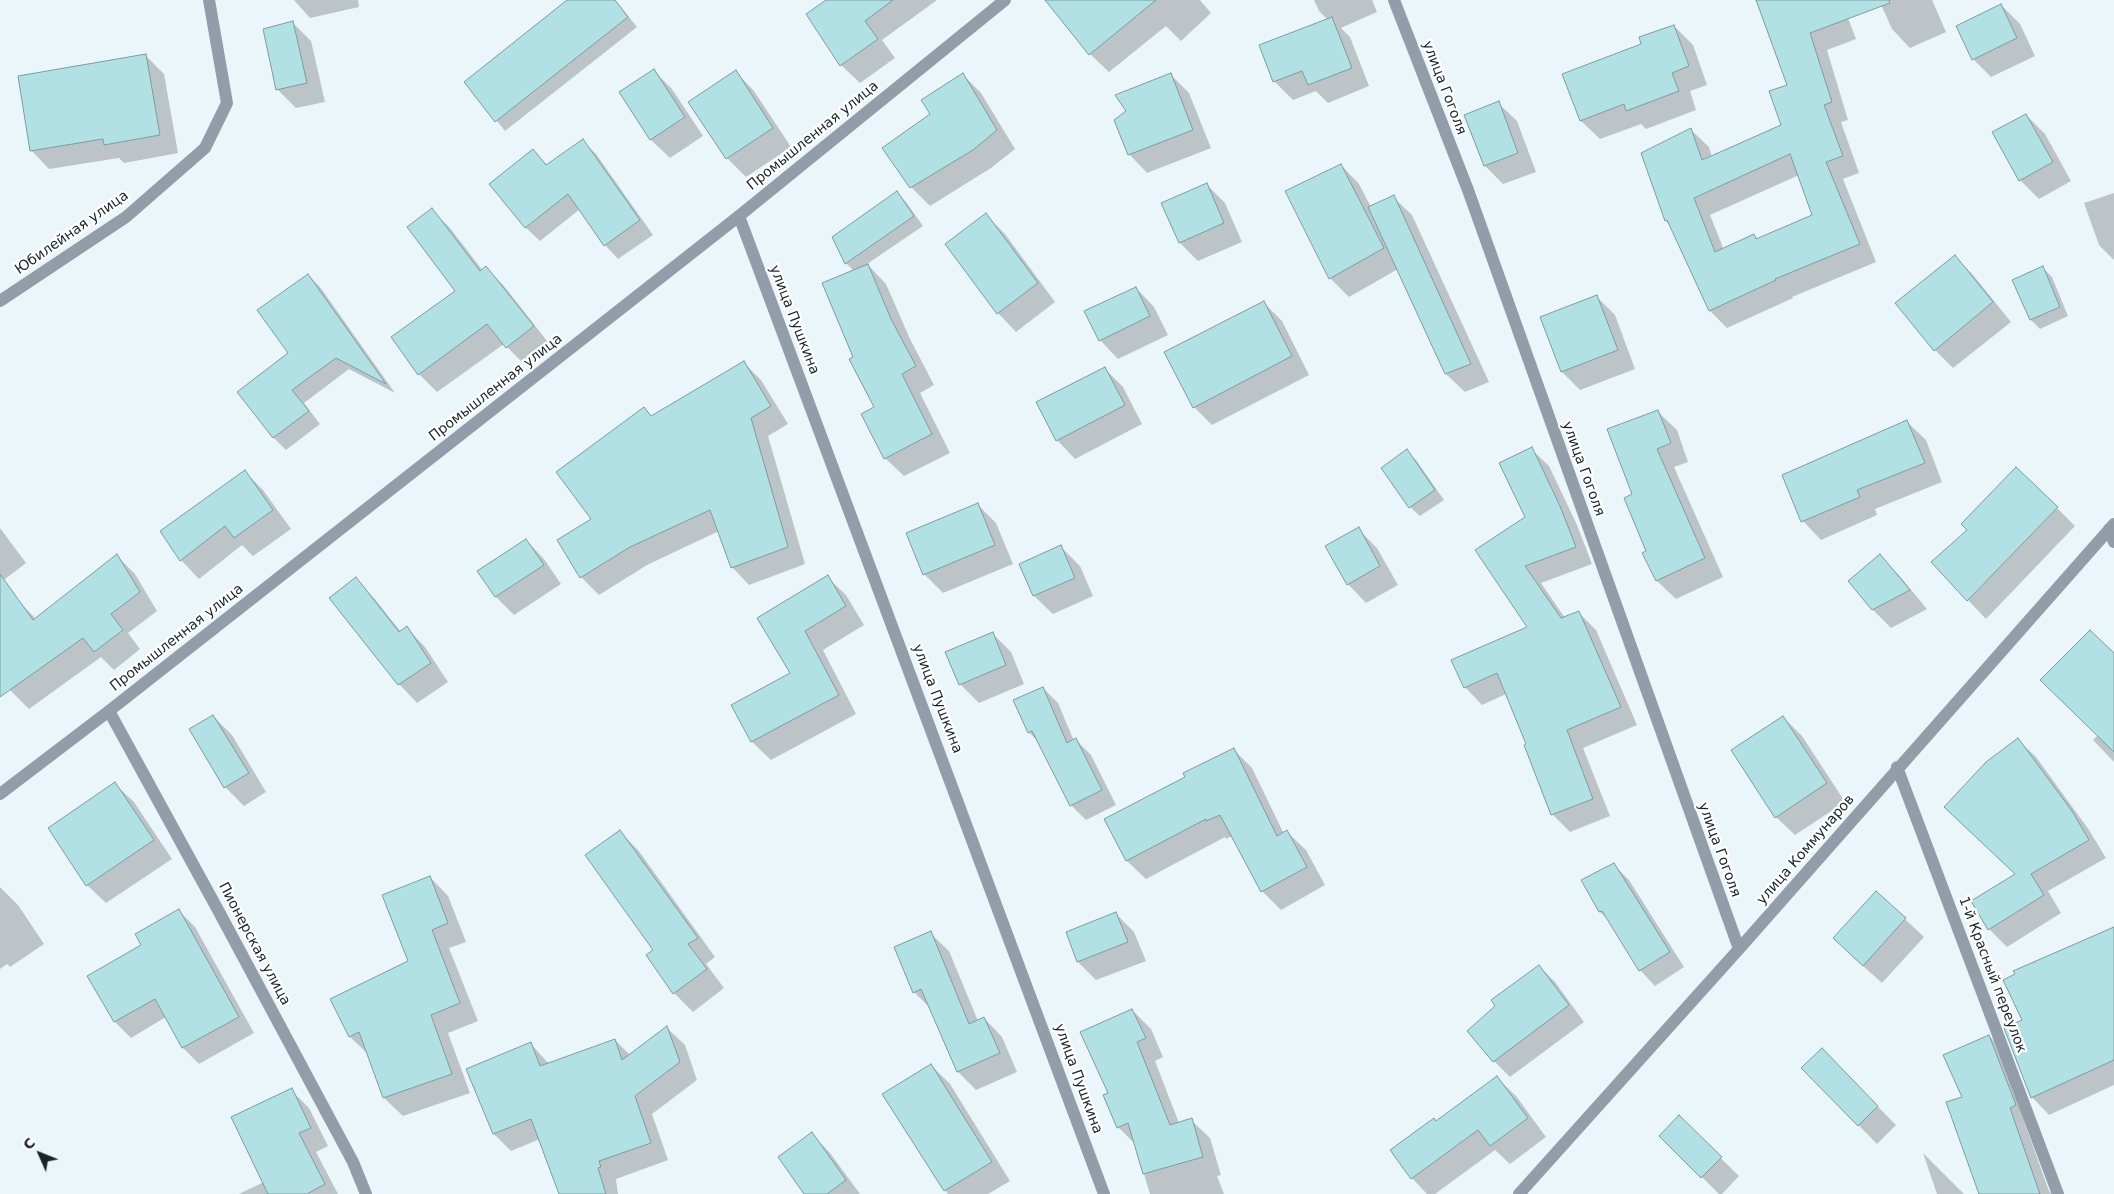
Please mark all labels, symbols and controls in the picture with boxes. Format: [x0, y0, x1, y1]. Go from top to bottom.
street label: улица Гоголя [1418, 39, 1470, 137]
street label: Промышленная улица [744, 78, 882, 194]
street label: Юбилейная улица [12, 188, 132, 278]
street label: улица Пушкина [765, 263, 823, 377]
street label: Промышленная улица [426, 331, 566, 445]
street label: улица Гоголя [1558, 419, 1608, 519]
street label: Промышленная улица [107, 581, 247, 695]
street label: улица Пушкина [908, 642, 966, 756]
street label: улица Коммунаров [1754, 792, 1858, 908]
street label: улица Гоголя [1694, 800, 1744, 900]
street label: Пионерская улица [214, 880, 294, 1008]
street label: 1-й Красный переулок [1954, 895, 2030, 1055]
street label: улица Пушкина [1050, 1022, 1106, 1136]
north arrow [15, 1129, 65, 1179]
text: С [20, 1134, 39, 1153]

